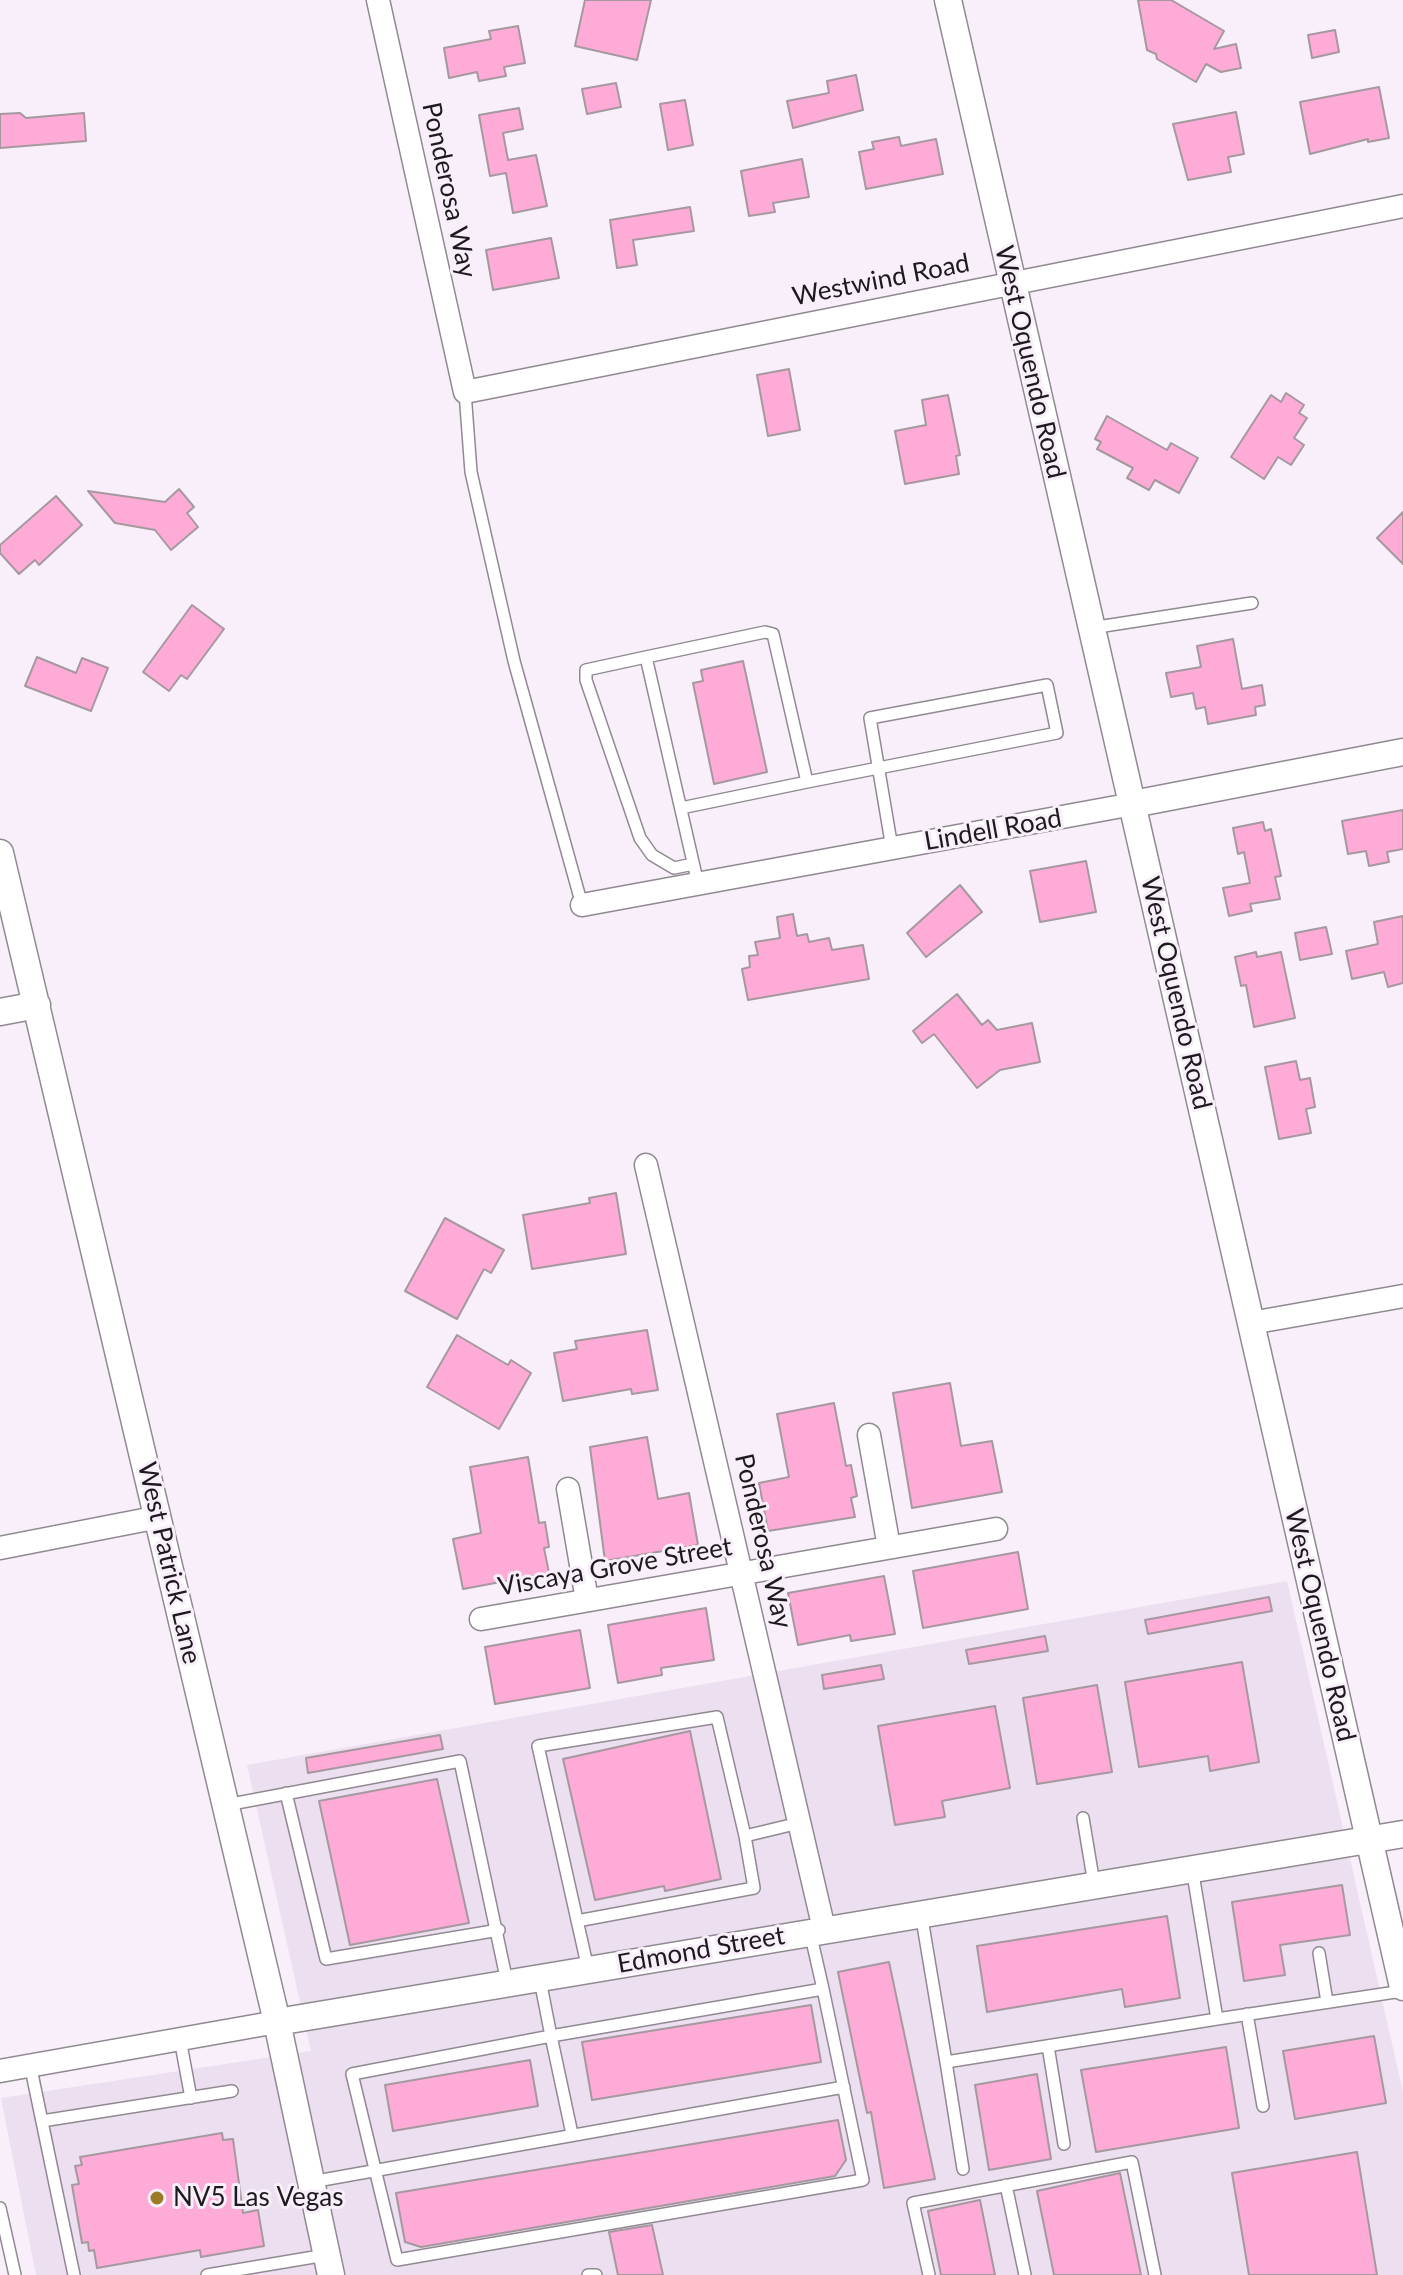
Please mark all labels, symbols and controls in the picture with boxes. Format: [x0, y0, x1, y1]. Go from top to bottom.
street label: Ponderosa Way [415, 99, 483, 281]
street label: West Oquendo Road [988, 243, 1072, 481]
street label: Westwind Road [790, 248, 972, 312]
street label: Lindell Road [922, 803, 1064, 857]
street label: West Oquendo Road [1134, 874, 1218, 1112]
street label: Ponderosa Way [728, 1451, 798, 1631]
street label: West Patrick Lane [131, 1459, 207, 1667]
street label: West Oquendo Road [1278, 1506, 1362, 1744]
street label: Viscaya Grove Street [496, 1531, 734, 1603]
street label: Edmond Street [615, 1920, 787, 1980]
place label: NV5 Las Vegas [173, 2182, 343, 2214]
marker: NV5 Las Vegas [148, 2189, 166, 2207]

